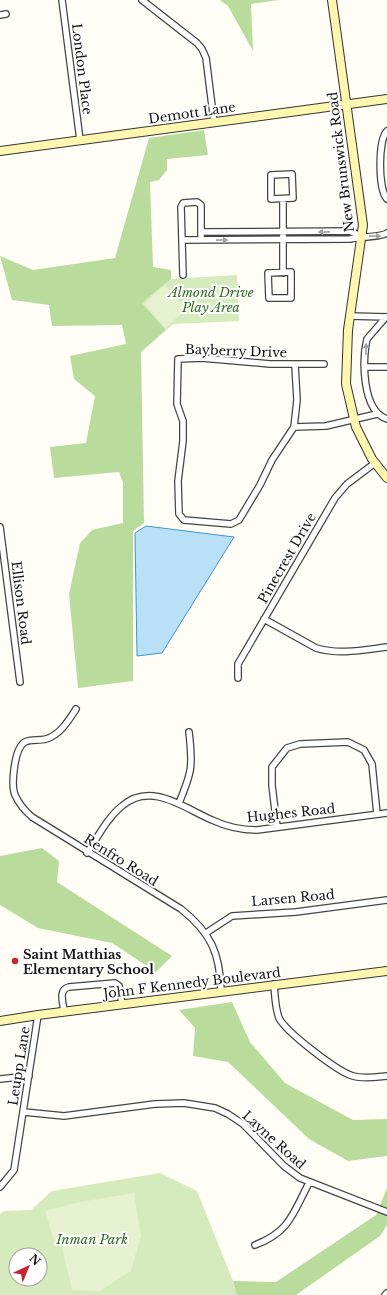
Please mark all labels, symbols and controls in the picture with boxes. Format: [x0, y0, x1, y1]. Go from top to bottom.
street label: London Place [68, 22, 96, 116]
street label: New Brunswick Road [324, 91, 358, 233]
street label: Demott Lane [147, 98, 237, 128]
one-way arrow [318, 228, 330, 235]
one-way arrow [369, 233, 382, 239]
one-way arrow [216, 237, 229, 243]
park label: Almond Drive Play Area [166, 284, 254, 316]
street label: Bayberry Drive [185, 341, 287, 361]
one-way arrow [363, 342, 369, 355]
street label: Pinecrest Drive [254, 510, 320, 606]
street label: Ellison Road [7, 560, 35, 646]
street label: Hughes Road [246, 800, 336, 826]
street label: Renfro Road [81, 830, 162, 890]
street label: Larsen Road [251, 886, 336, 910]
place label: Saint Matthias Elementary School [23, 946, 154, 978]
marker: Saint Matthias Elementary School [10, 956, 20, 966]
street label: John F Kennedy Boulevard [100, 964, 282, 1003]
street label: Leupp Lane [4, 1025, 34, 1107]
street label: Layne Road [239, 1107, 309, 1173]
park label: Inman Park [55, 1231, 128, 1248]
north arrow [8, 1247, 48, 1287]
text: N [26, 1251, 44, 1269]

